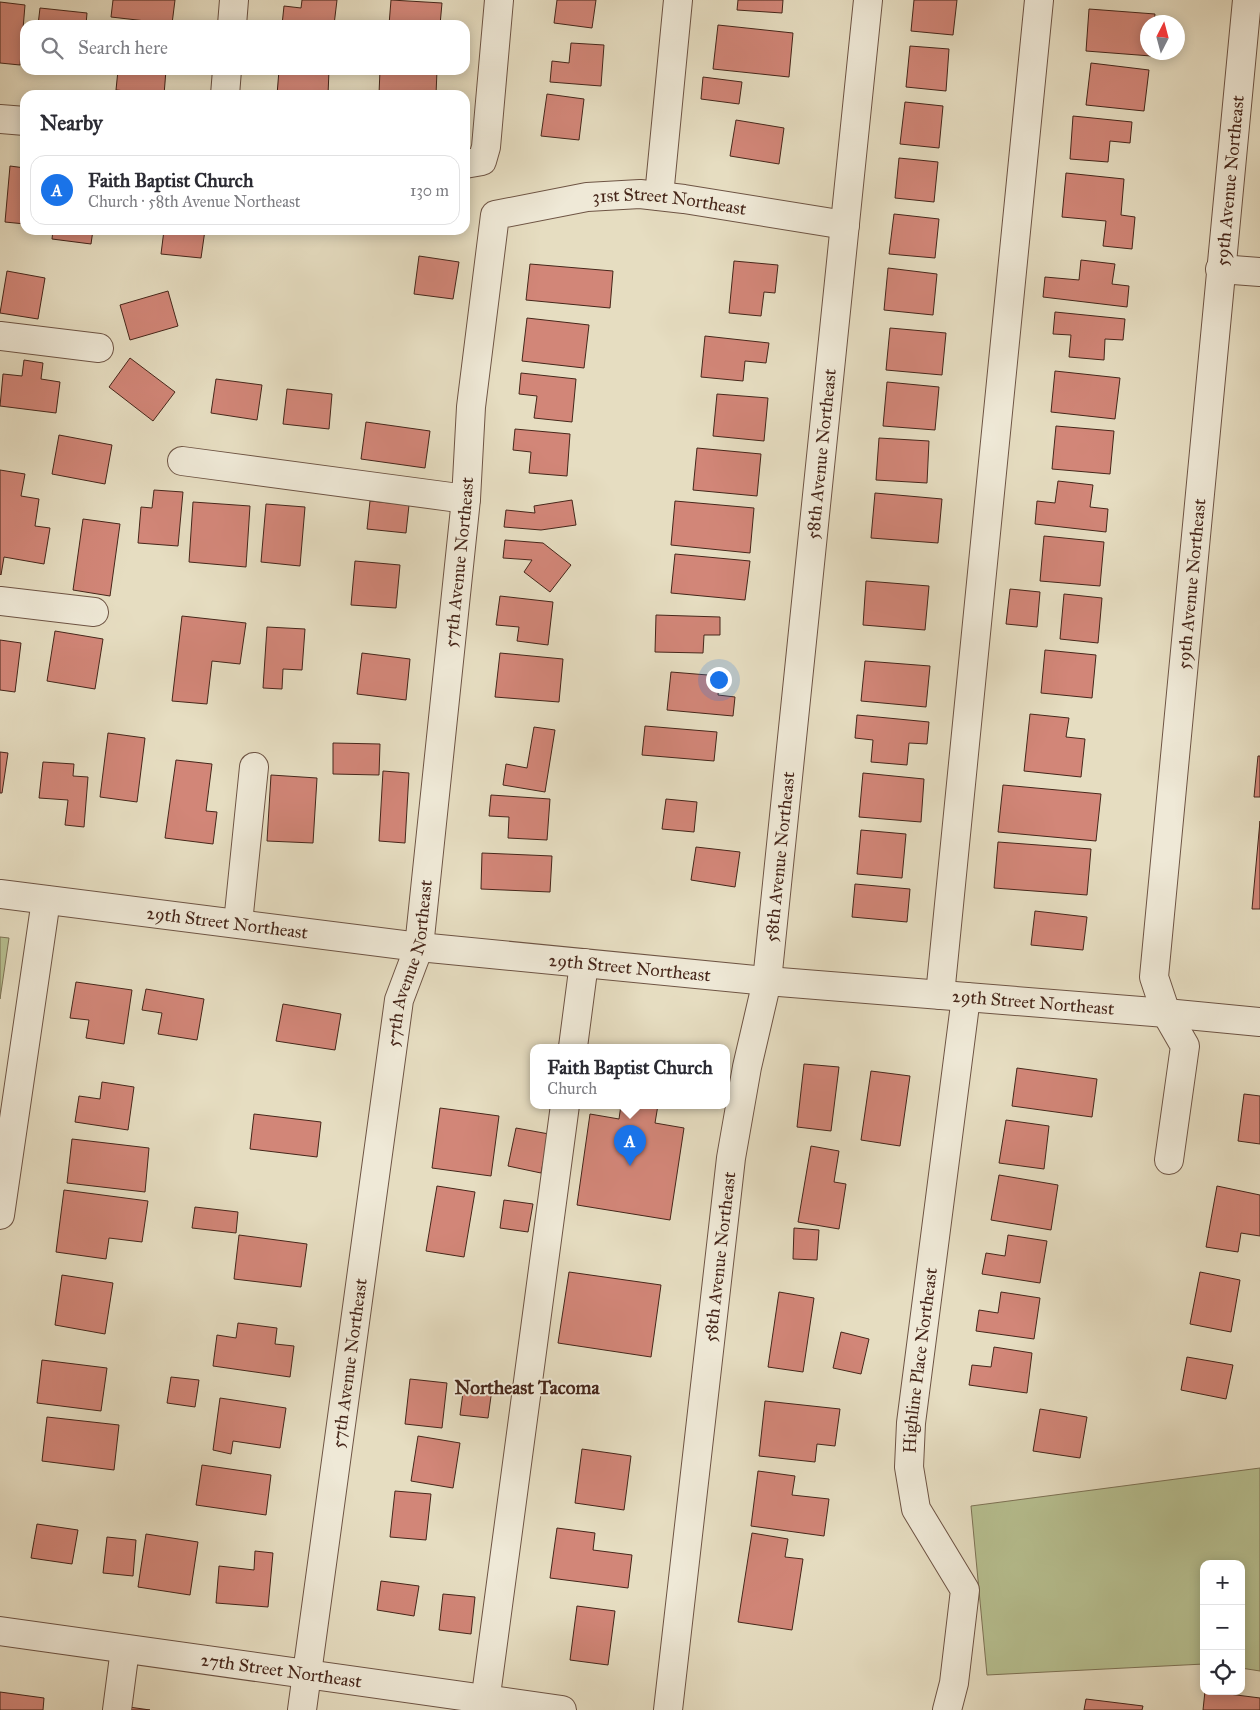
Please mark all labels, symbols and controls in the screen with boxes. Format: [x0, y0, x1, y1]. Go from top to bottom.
north arrow [1140, 15, 1185, 60]
search box [20, 20, 470, 75]
icon: search [38, 34, 66, 62]
text: Search here [78, 36, 168, 59]
street label: 59th Avenue Northeast [1211, 94, 1249, 267]
text: Nearby [40, 110, 103, 136]
text: Faith Baptist Church [88, 169, 253, 192]
text: A [52, 181, 62, 200]
text: 130 m [410, 181, 449, 200]
street label: 31st Street Northeast [592, 183, 749, 220]
text: Church · 58th Avenue Northeast [88, 192, 300, 211]
street label: 58th Avenue Northeast [802, 367, 841, 540]
street label: 57th Avenue Northeast [439, 476, 478, 649]
street label: 59th Avenue Northeast [1172, 497, 1211, 670]
your location [706, 667, 732, 693]
street label: 58th Avenue Northeast [760, 770, 800, 943]
street label: 57th Avenue Northeast [382, 878, 437, 1048]
street label: 29th Street Northeast [145, 902, 310, 944]
street label: 29th Street Northeast [548, 949, 712, 987]
street label: 29th Street Northeast [951, 985, 1116, 1020]
popup [530, 1044, 730, 1109]
text: Faith Baptist Church [547, 1056, 713, 1079]
text: Church [547, 1079, 597, 1098]
pin: A [614, 1125, 646, 1166]
street label: 58th Avenue Northeast [699, 1170, 740, 1343]
street label: Highline Place Northeast [899, 1266, 942, 1454]
street label: 57th Avenue Northeast [327, 1276, 372, 1450]
district label: Northeast Tacoma [454, 1376, 600, 1399]
map controls [1200, 1560, 1245, 1695]
button: + [1200, 1560, 1245, 1605]
button: − [1200, 1605, 1245, 1650]
street label: 27th Street Northeast [199, 1648, 364, 1693]
button: locate [1200, 1650, 1245, 1695]

